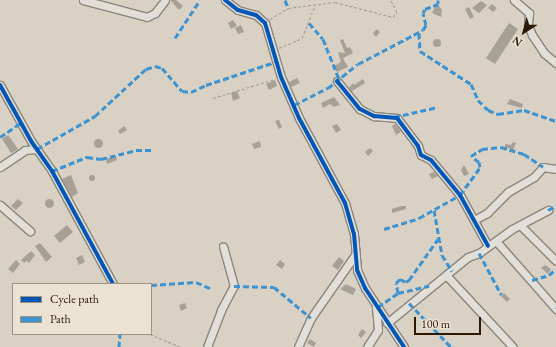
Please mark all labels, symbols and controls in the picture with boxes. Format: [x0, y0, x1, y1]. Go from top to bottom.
north arrow [504, 12, 544, 52]
text: N [509, 33, 525, 50]
legend [12, 283, 152, 335]
text: Cycle path [50, 291, 99, 307]
scale bar [416, 309, 483, 335]
text: Path [50, 311, 71, 327]
text: 100 m [421, 316, 450, 332]

